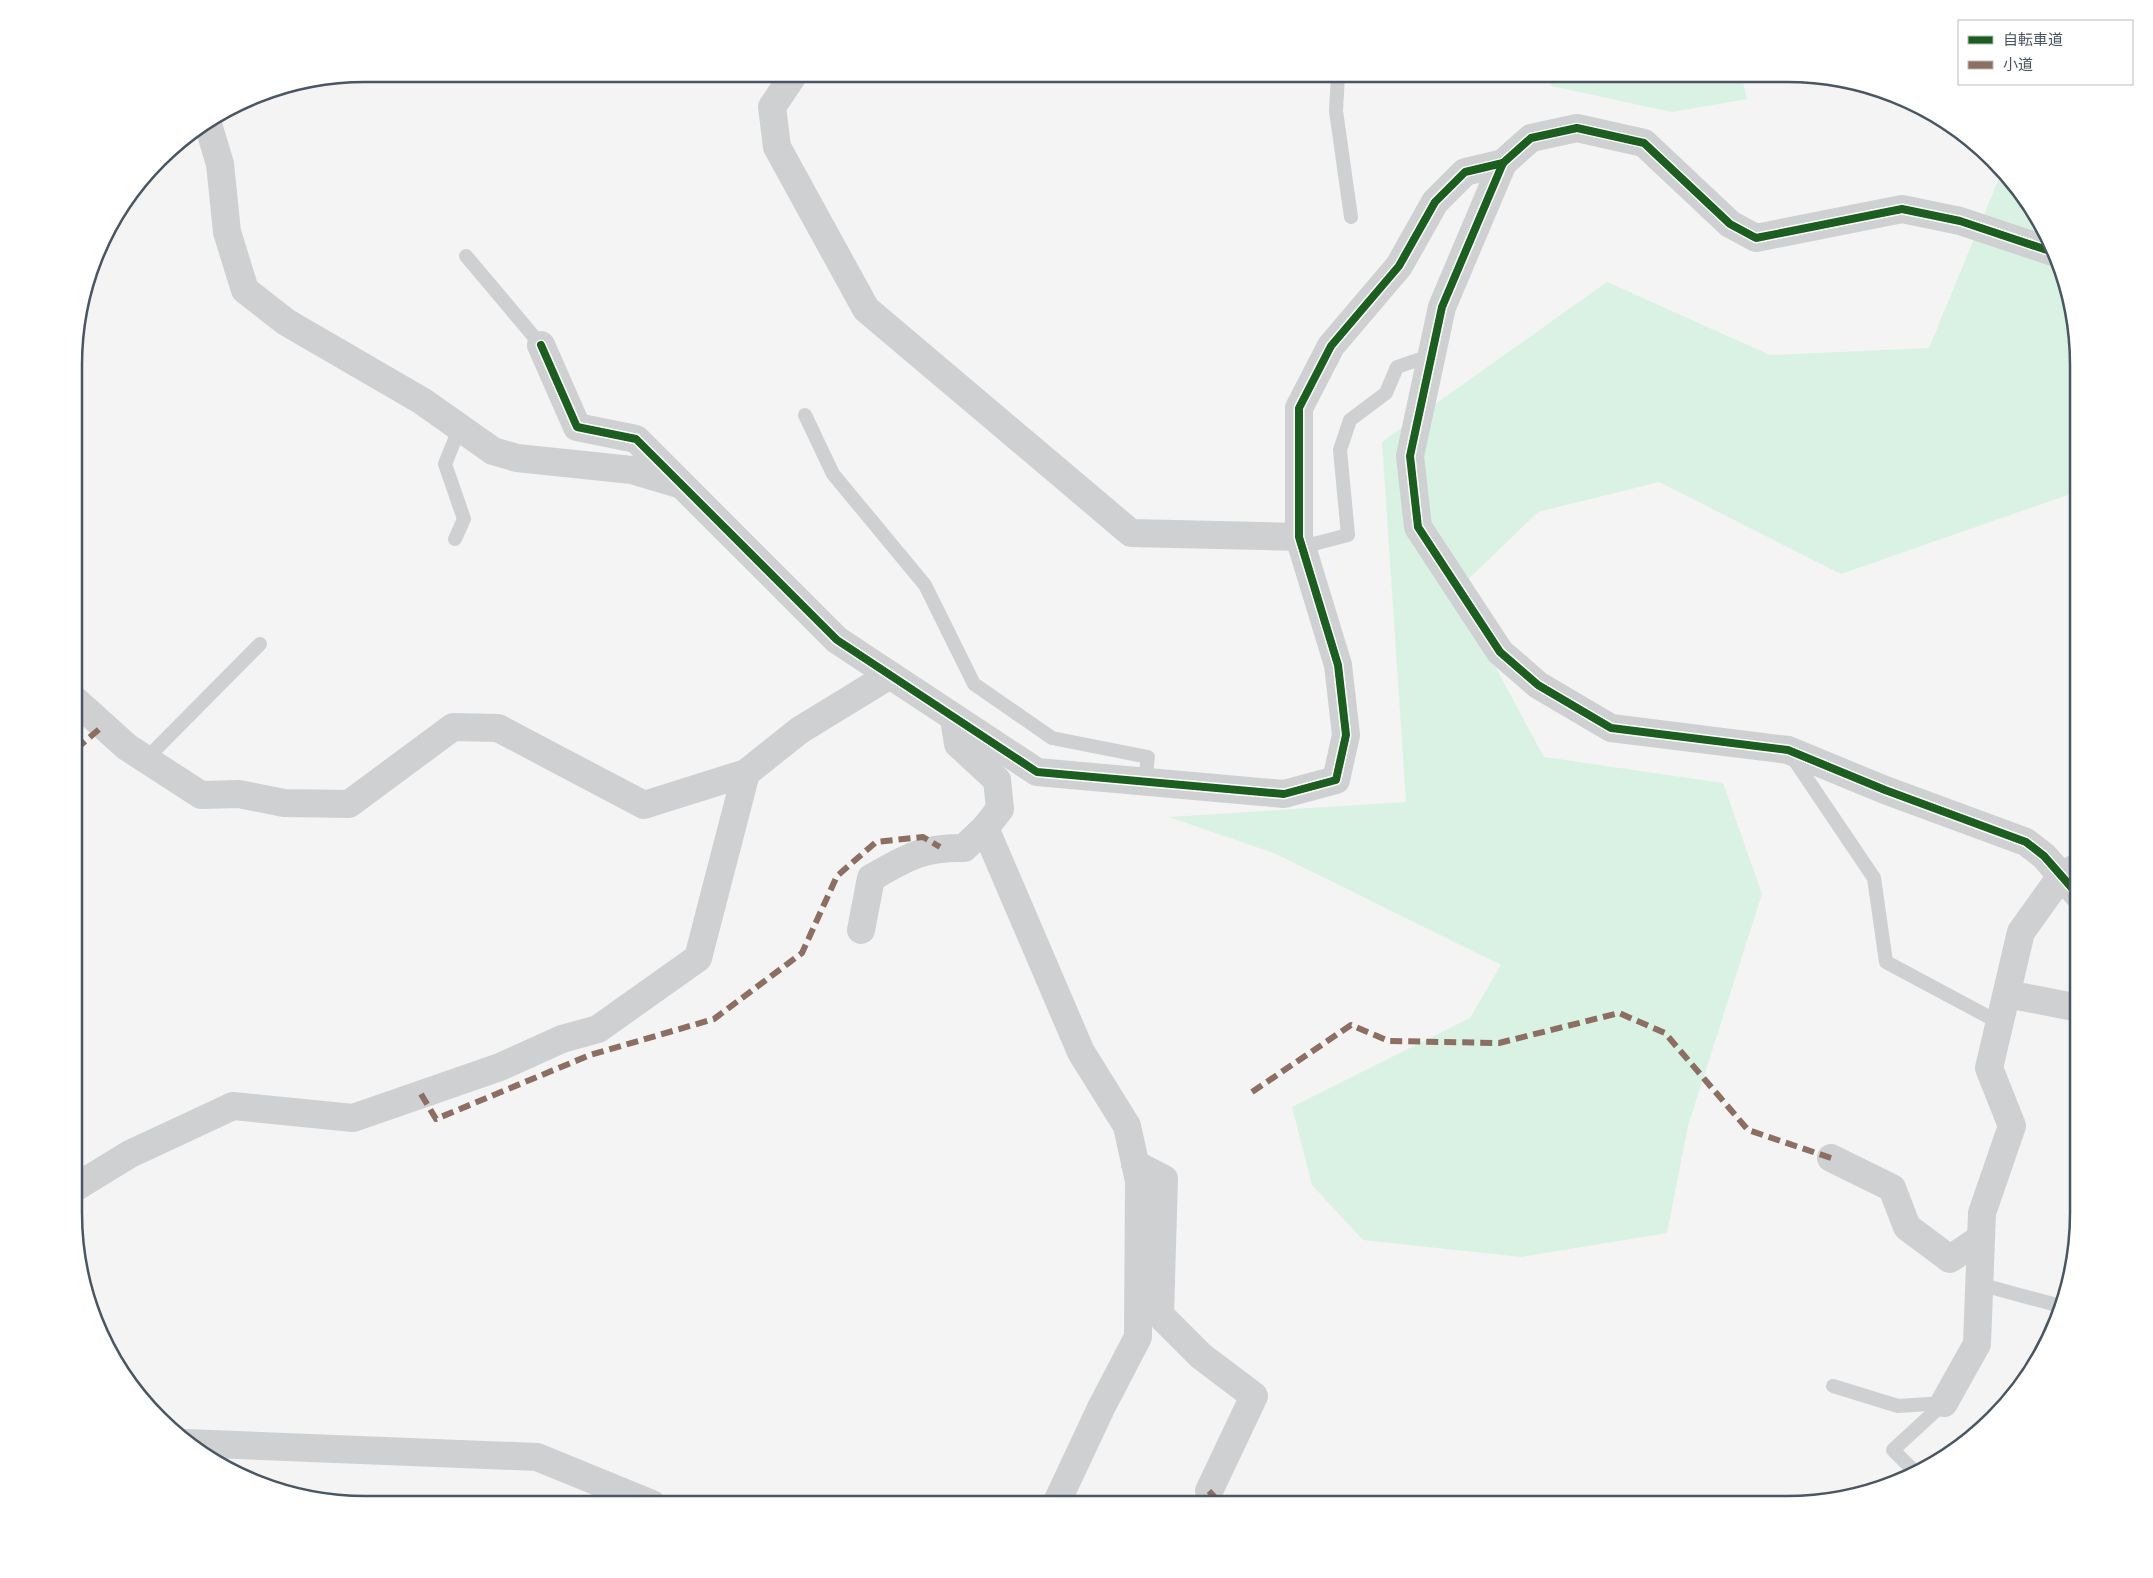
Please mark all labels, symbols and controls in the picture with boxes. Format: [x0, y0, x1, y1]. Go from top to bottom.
legend [1958, 20, 2133, 85]
text: 自転車道 [2003, 31, 2063, 49]
text: 小道 [2003, 56, 2033, 74]

